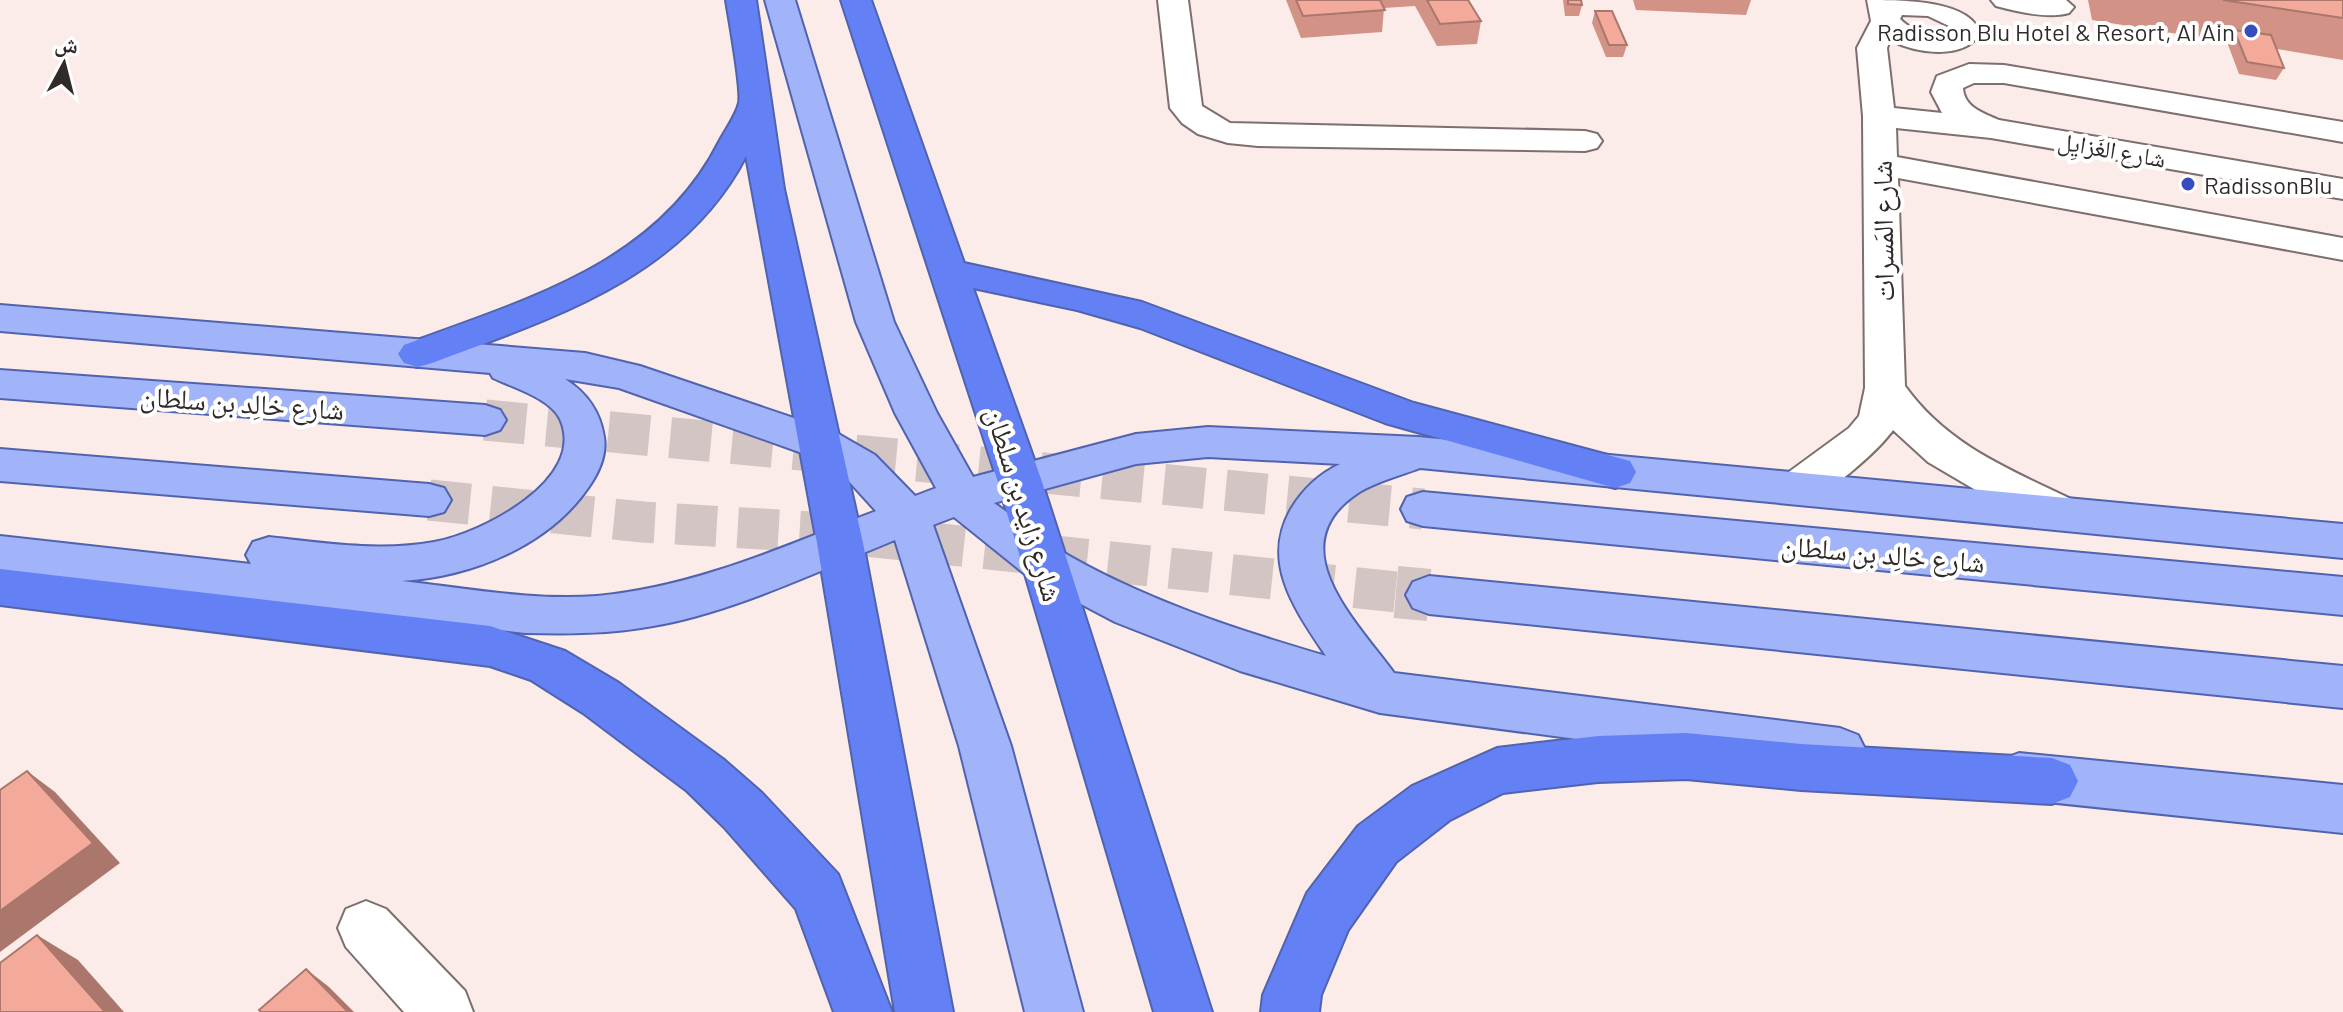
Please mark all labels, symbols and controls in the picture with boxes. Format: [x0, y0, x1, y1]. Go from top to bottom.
place label: Radisson Blu Hotel & Resort, Al Ain [1877, 17, 2235, 46]
marker: Radisson Blu Hotel & Resort, Al Ain [2242, 22, 2260, 40]
north arrow [24, 24, 104, 104]
text: ش [53, 29, 80, 59]
street label: شارع الغَزايِل [2055, 125, 2168, 176]
street label: شارع المَسرات [1864, 160, 1902, 302]
place label: RadissonBlu [2204, 170, 2332, 199]
marker: RadissonBlu [2179, 175, 2197, 193]
street label: شارع خالِد بن سلطان [139, 378, 345, 428]
street label: شارع زايد بن سلطان [977, 403, 1071, 606]
street label: شارع خالِد بن سلطان [1779, 527, 1986, 581]

